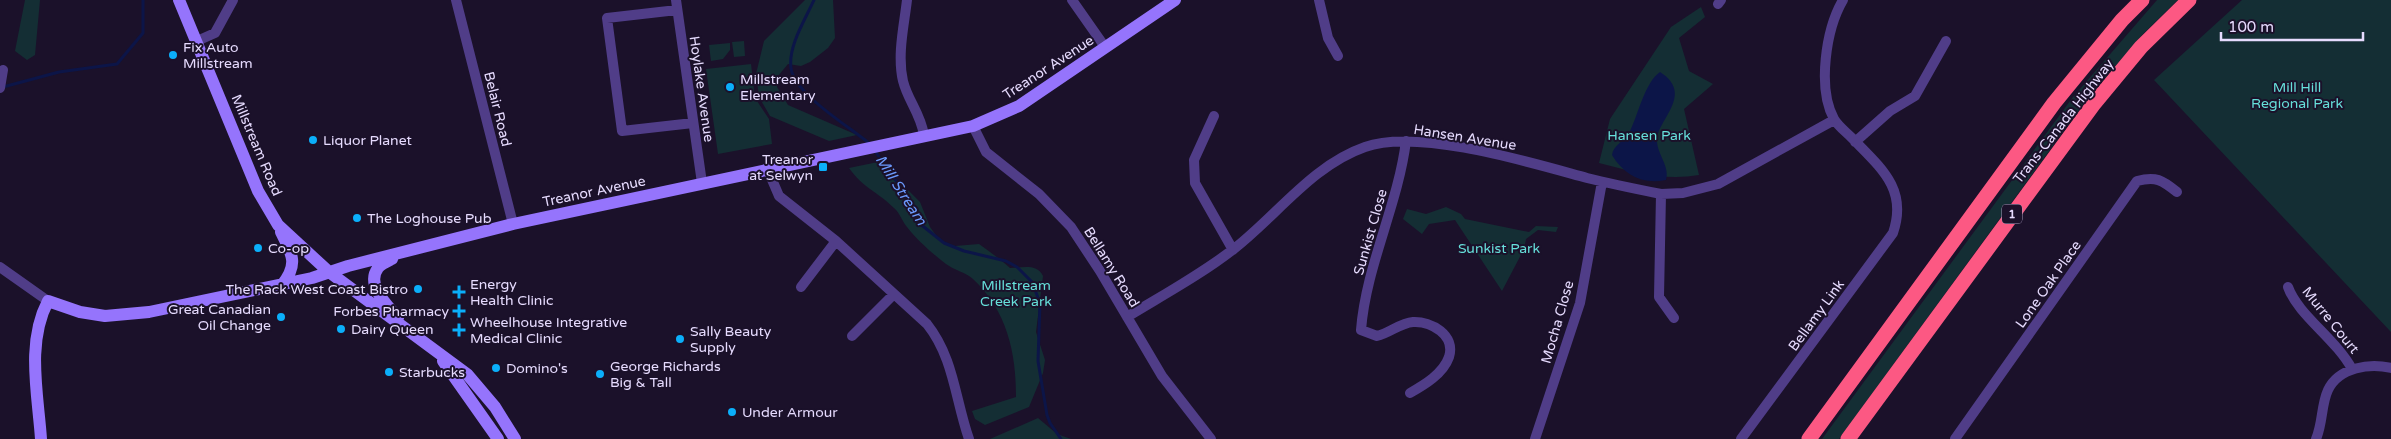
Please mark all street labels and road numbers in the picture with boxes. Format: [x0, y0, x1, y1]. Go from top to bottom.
street label: Treanor Avenue [1000, 32, 1097, 103]
street label: Hoylake Avenue [686, 35, 717, 143]
street label: Trans-Canada Highway [2009, 55, 2118, 187]
street label: Belair Road [480, 70, 515, 148]
street label: Millstream Road [228, 92, 286, 198]
street label: Hansen Avenue [1412, 121, 1518, 154]
street label: Treanor Avenue [541, 172, 647, 211]
street label: Sunkist Close [1350, 187, 1391, 277]
road number: 1 [2002, 204, 2022, 223]
street label: Bellamy Road [1080, 224, 1143, 311]
street label: Lone Oak Place [2012, 237, 2085, 331]
street label: Bellamy Link [1785, 276, 1848, 354]
street label: Mocha Close [1537, 279, 1577, 366]
street label: Murre Court [2298, 283, 2363, 358]

